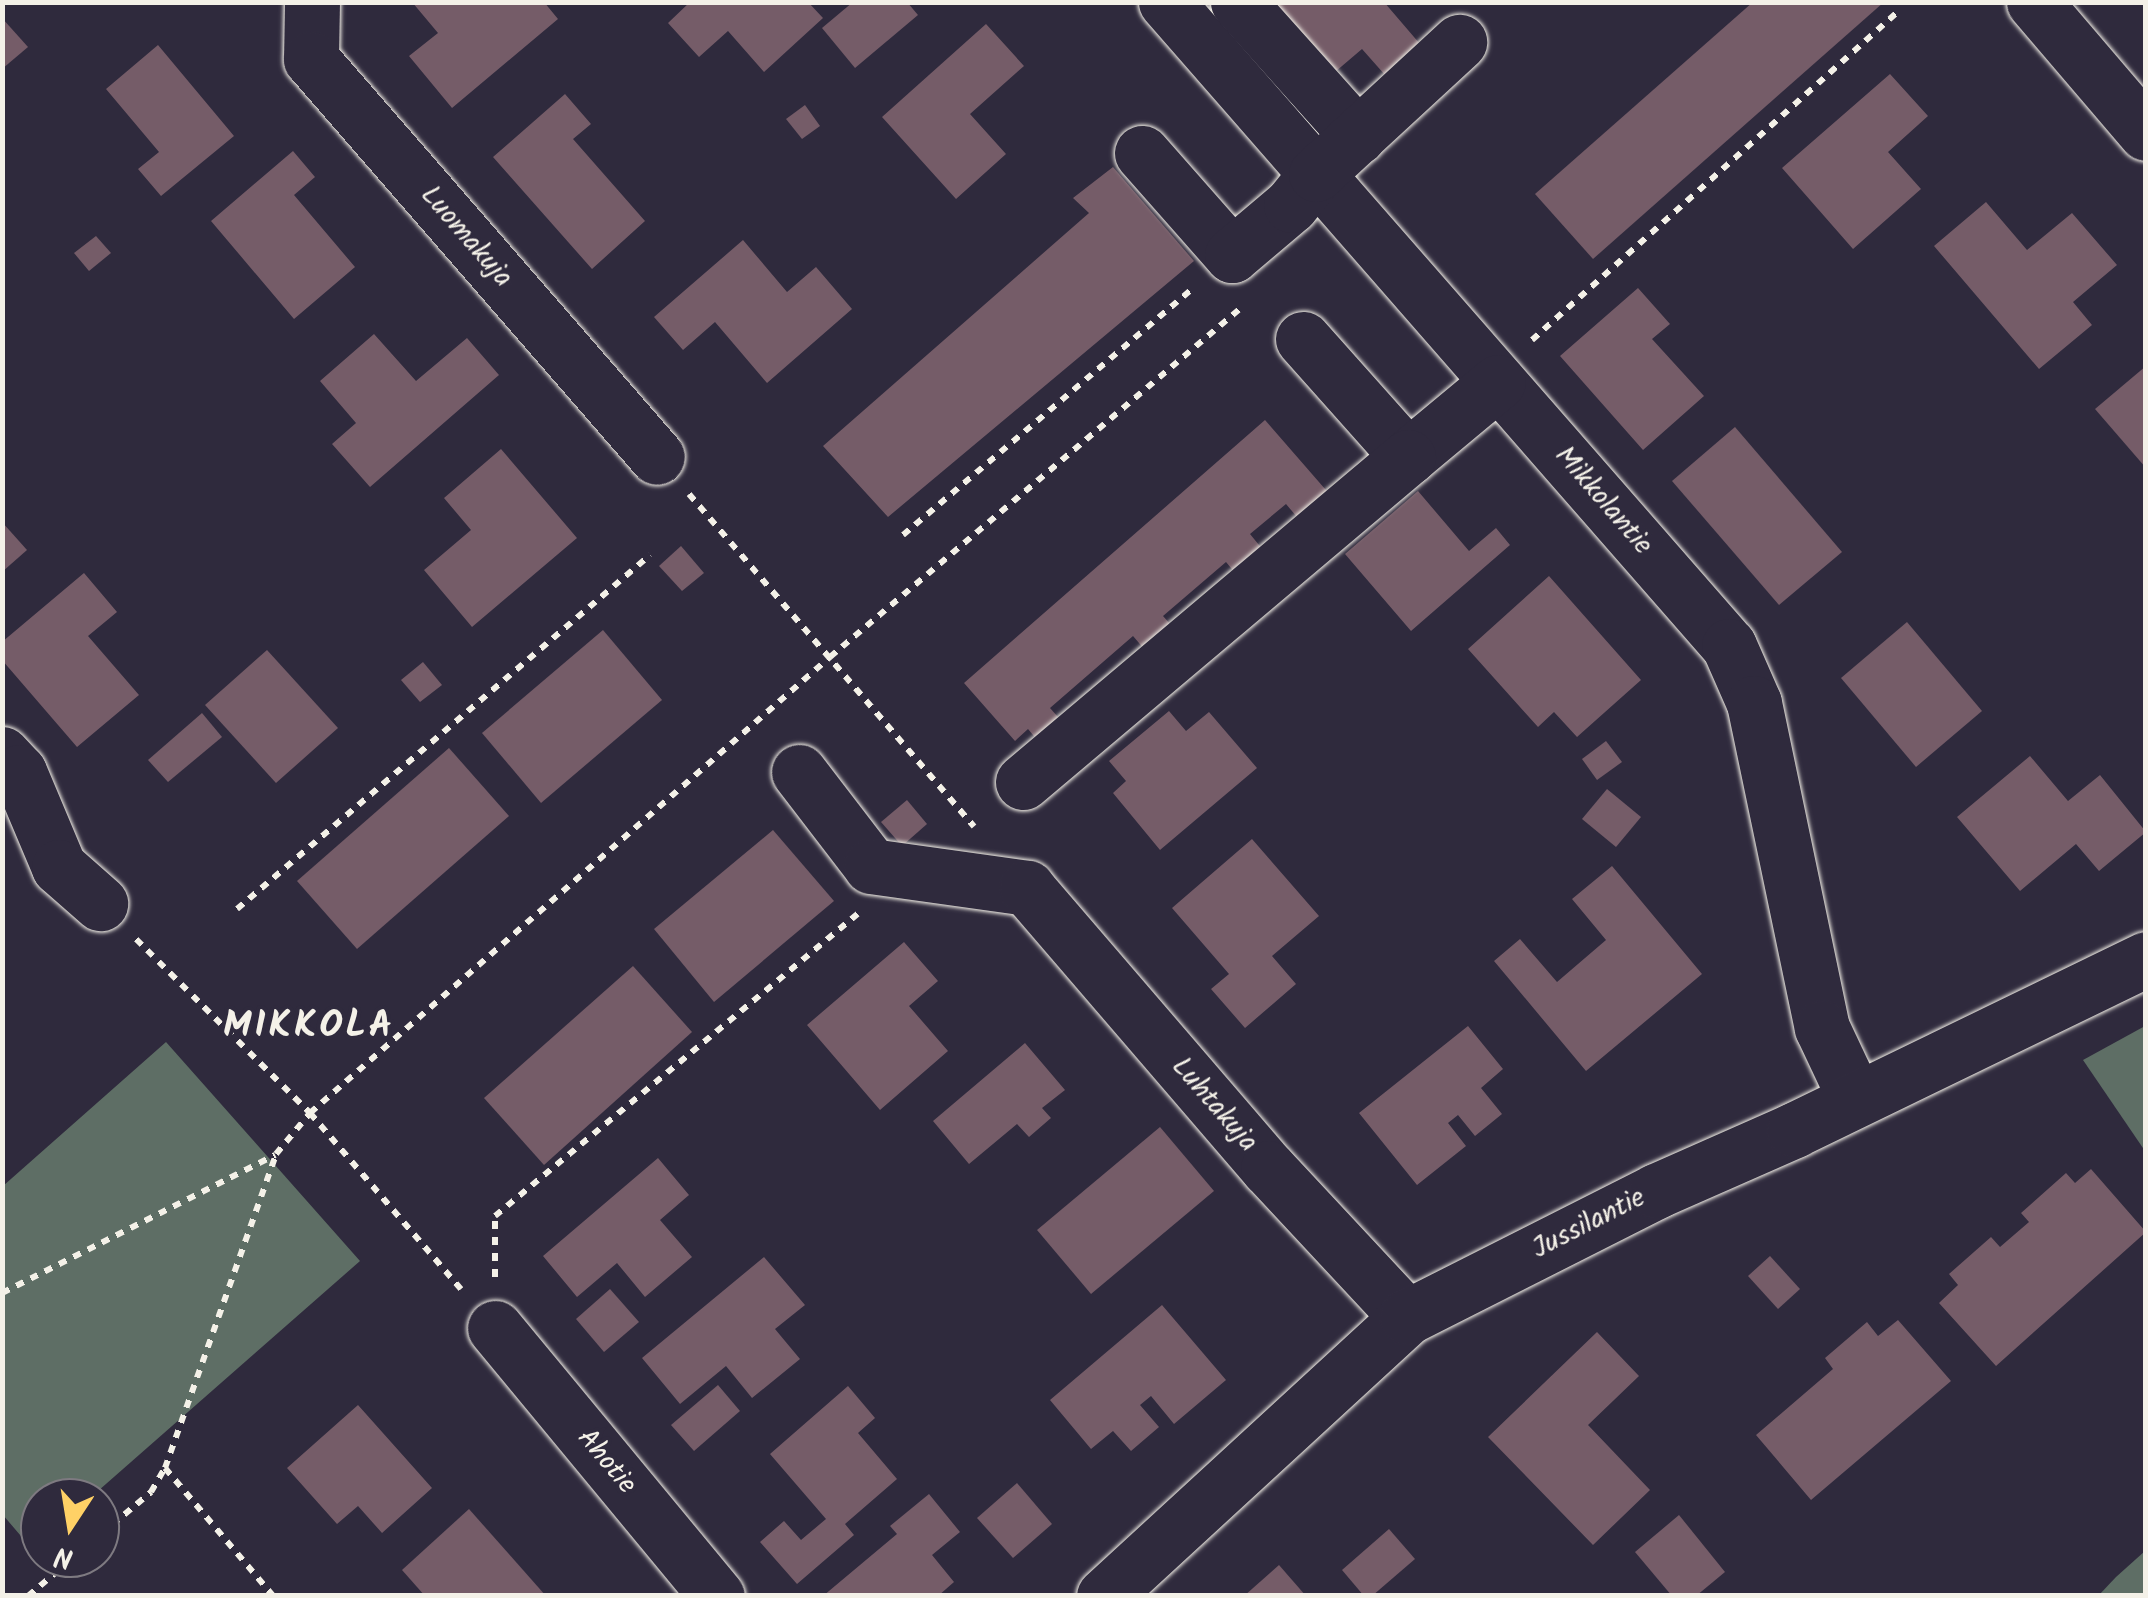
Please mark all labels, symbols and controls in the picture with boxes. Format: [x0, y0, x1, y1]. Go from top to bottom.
street label: Luomakuja [413, 179, 519, 295]
street label: Mikkolantie [1547, 440, 1659, 562]
district label: MIKKOLA [223, 1005, 395, 1051]
street label: Luhtakuja [1164, 1051, 1264, 1159]
street label: Jussilantie [1527, 1181, 1651, 1267]
street label: Ahotie [569, 1423, 643, 1501]
north arrow [20, 1478, 120, 1578]
text: N [51, 1532, 77, 1580]

